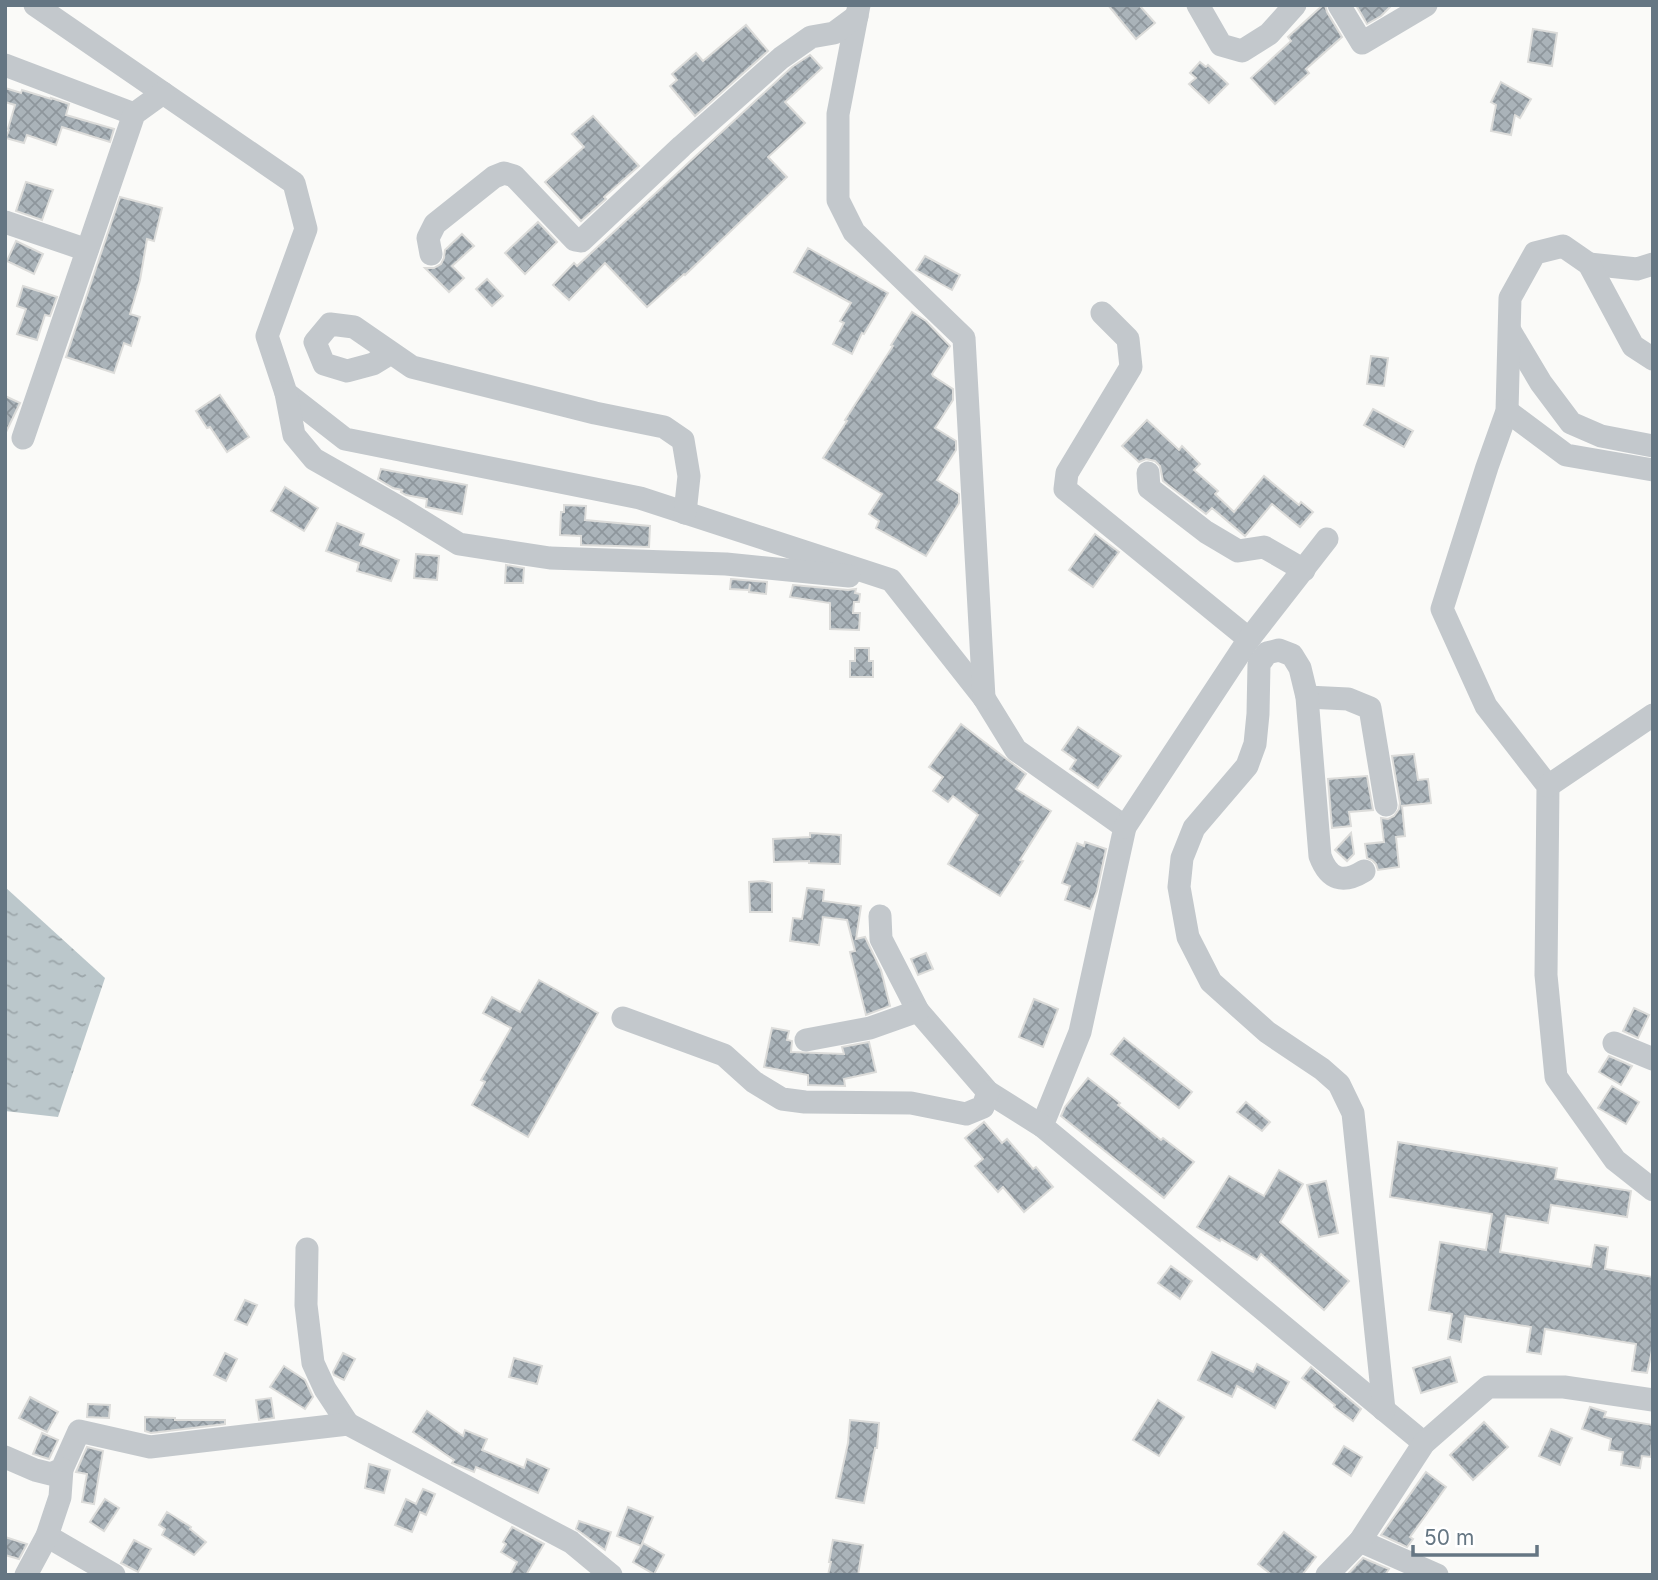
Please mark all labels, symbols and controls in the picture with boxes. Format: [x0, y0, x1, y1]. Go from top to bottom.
scale bar [1413, 1514, 1537, 1558]
text: 50 m [1424, 1525, 1474, 1550]

